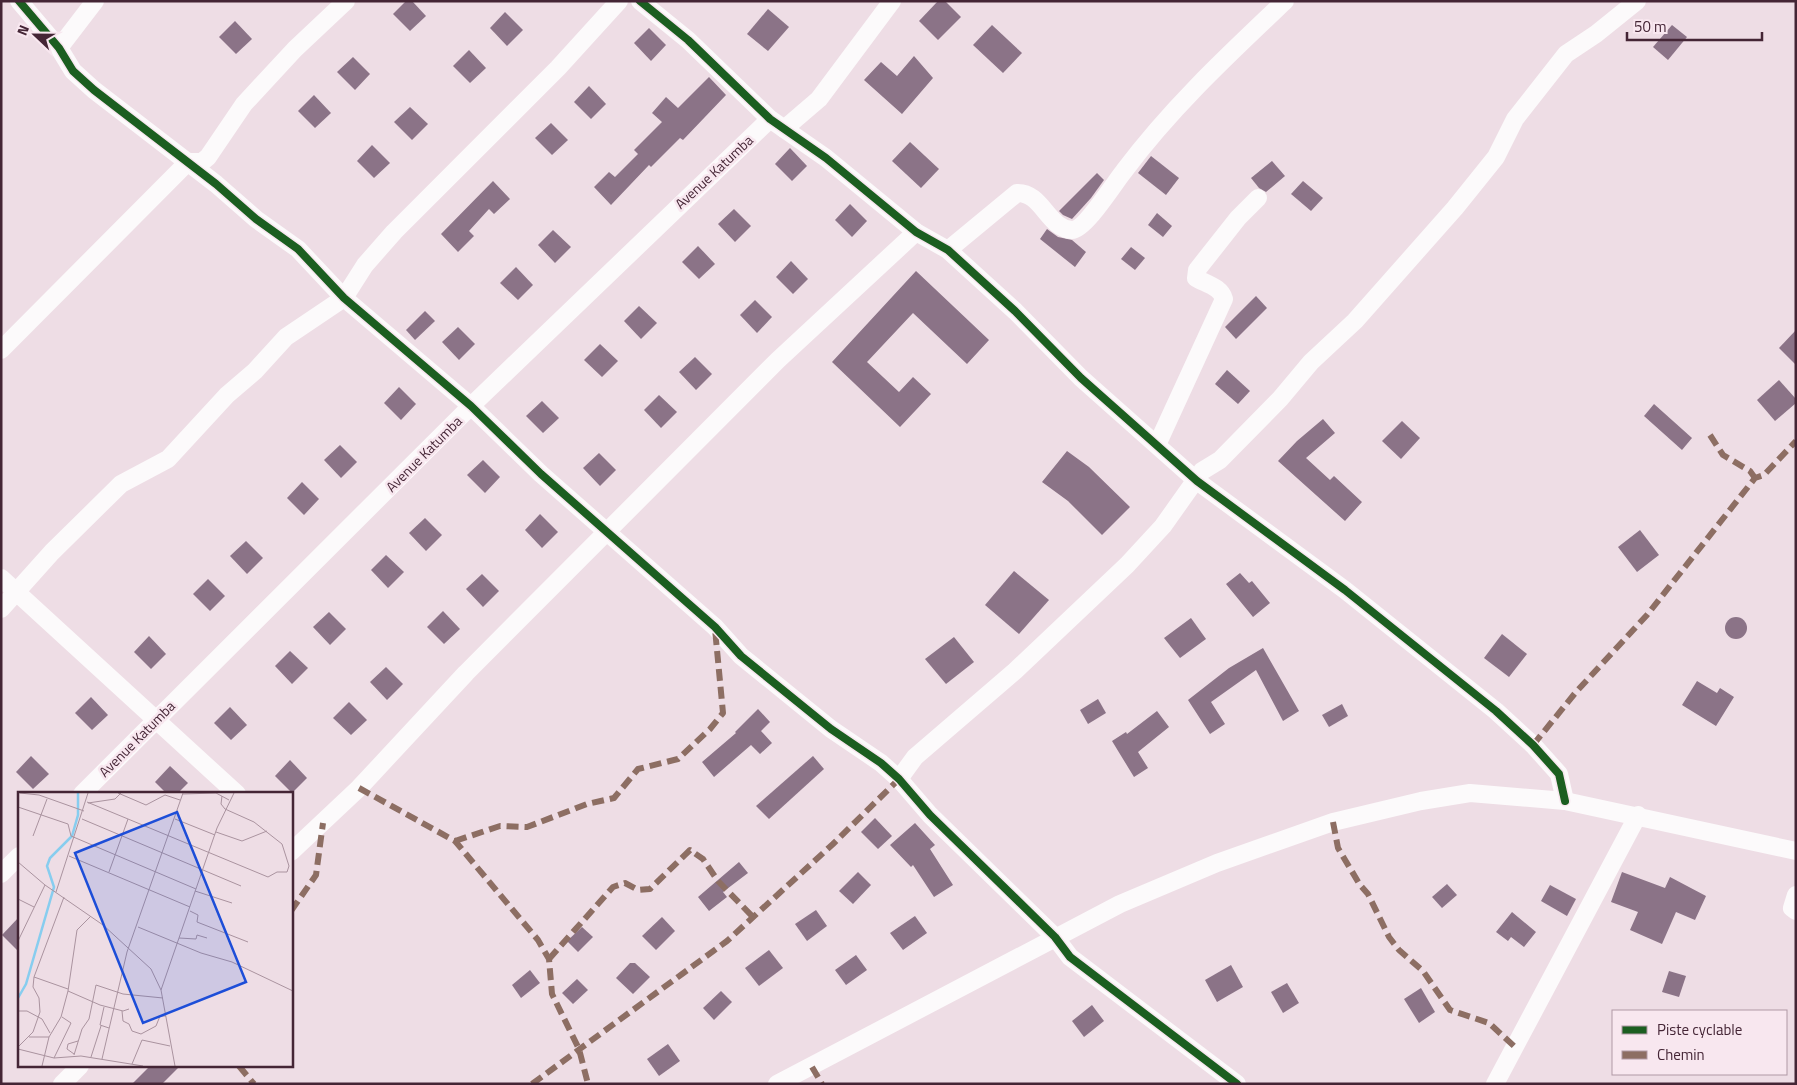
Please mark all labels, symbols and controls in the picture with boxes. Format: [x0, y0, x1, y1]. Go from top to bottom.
north arrow [10, 10, 60, 60]
scale bar [1627, 10, 1762, 42]
text: 50 m [1634, 15, 1667, 38]
text: N [11, 22, 34, 38]
street label: Avenue Katumba [670, 130, 757, 214]
street label: Avenue Katumba [381, 411, 467, 497]
street label: Avenue Katumba [94, 696, 180, 782]
inset map [18, 792, 292, 1068]
legend [1612, 1010, 1787, 1075]
text: Piste cyclable [1657, 1018, 1742, 1041]
text: Chemin [1657, 1043, 1705, 1066]

